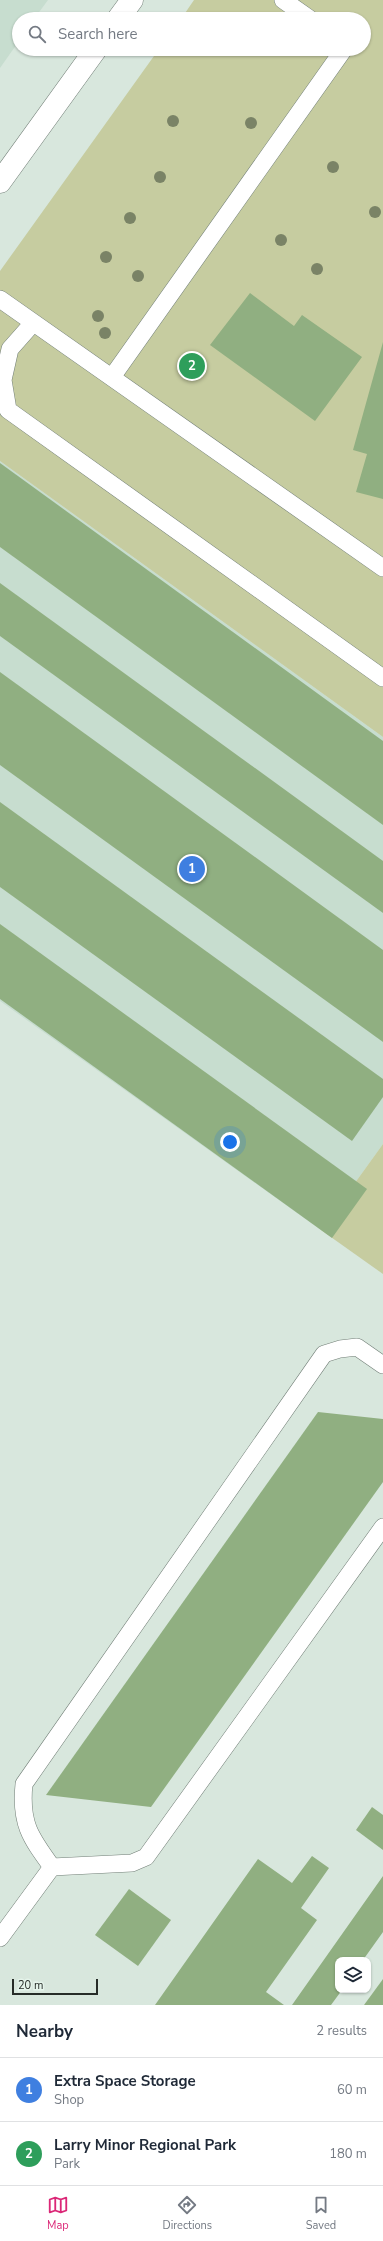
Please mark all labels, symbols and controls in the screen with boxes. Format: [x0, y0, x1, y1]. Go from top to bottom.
search box [12, 12, 371, 56]
icon: search [26, 23, 48, 45]
text: Search here [58, 24, 138, 44]
pin: 2 [179, 351, 205, 381]
pin: 1 [179, 854, 205, 884]
your location [220, 1132, 240, 1152]
map controls [335, 1957, 371, 1993]
button: layers [335, 1957, 371, 1993]
scale bar [12, 1977, 98, 1996]
text: 20 m [18, 1978, 43, 1993]
text: Nearby [16, 2020, 73, 2043]
text: 2 results [316, 2022, 367, 2040]
text: Extra Space Storage [54, 2071, 196, 2091]
text: 1 [25, 2081, 33, 2099]
text: 60 m [337, 2081, 367, 2099]
text: Shop [54, 2091, 84, 2109]
text: Larry Minor Regional Park [54, 2135, 236, 2155]
text: 2 [25, 2145, 33, 2163]
text: 180 m [329, 2145, 367, 2163]
text: Park [54, 2155, 80, 2173]
tab: Map [47, 2194, 69, 2233]
tab: Directions [163, 2194, 212, 2233]
tab: Saved [306, 2194, 336, 2233]

